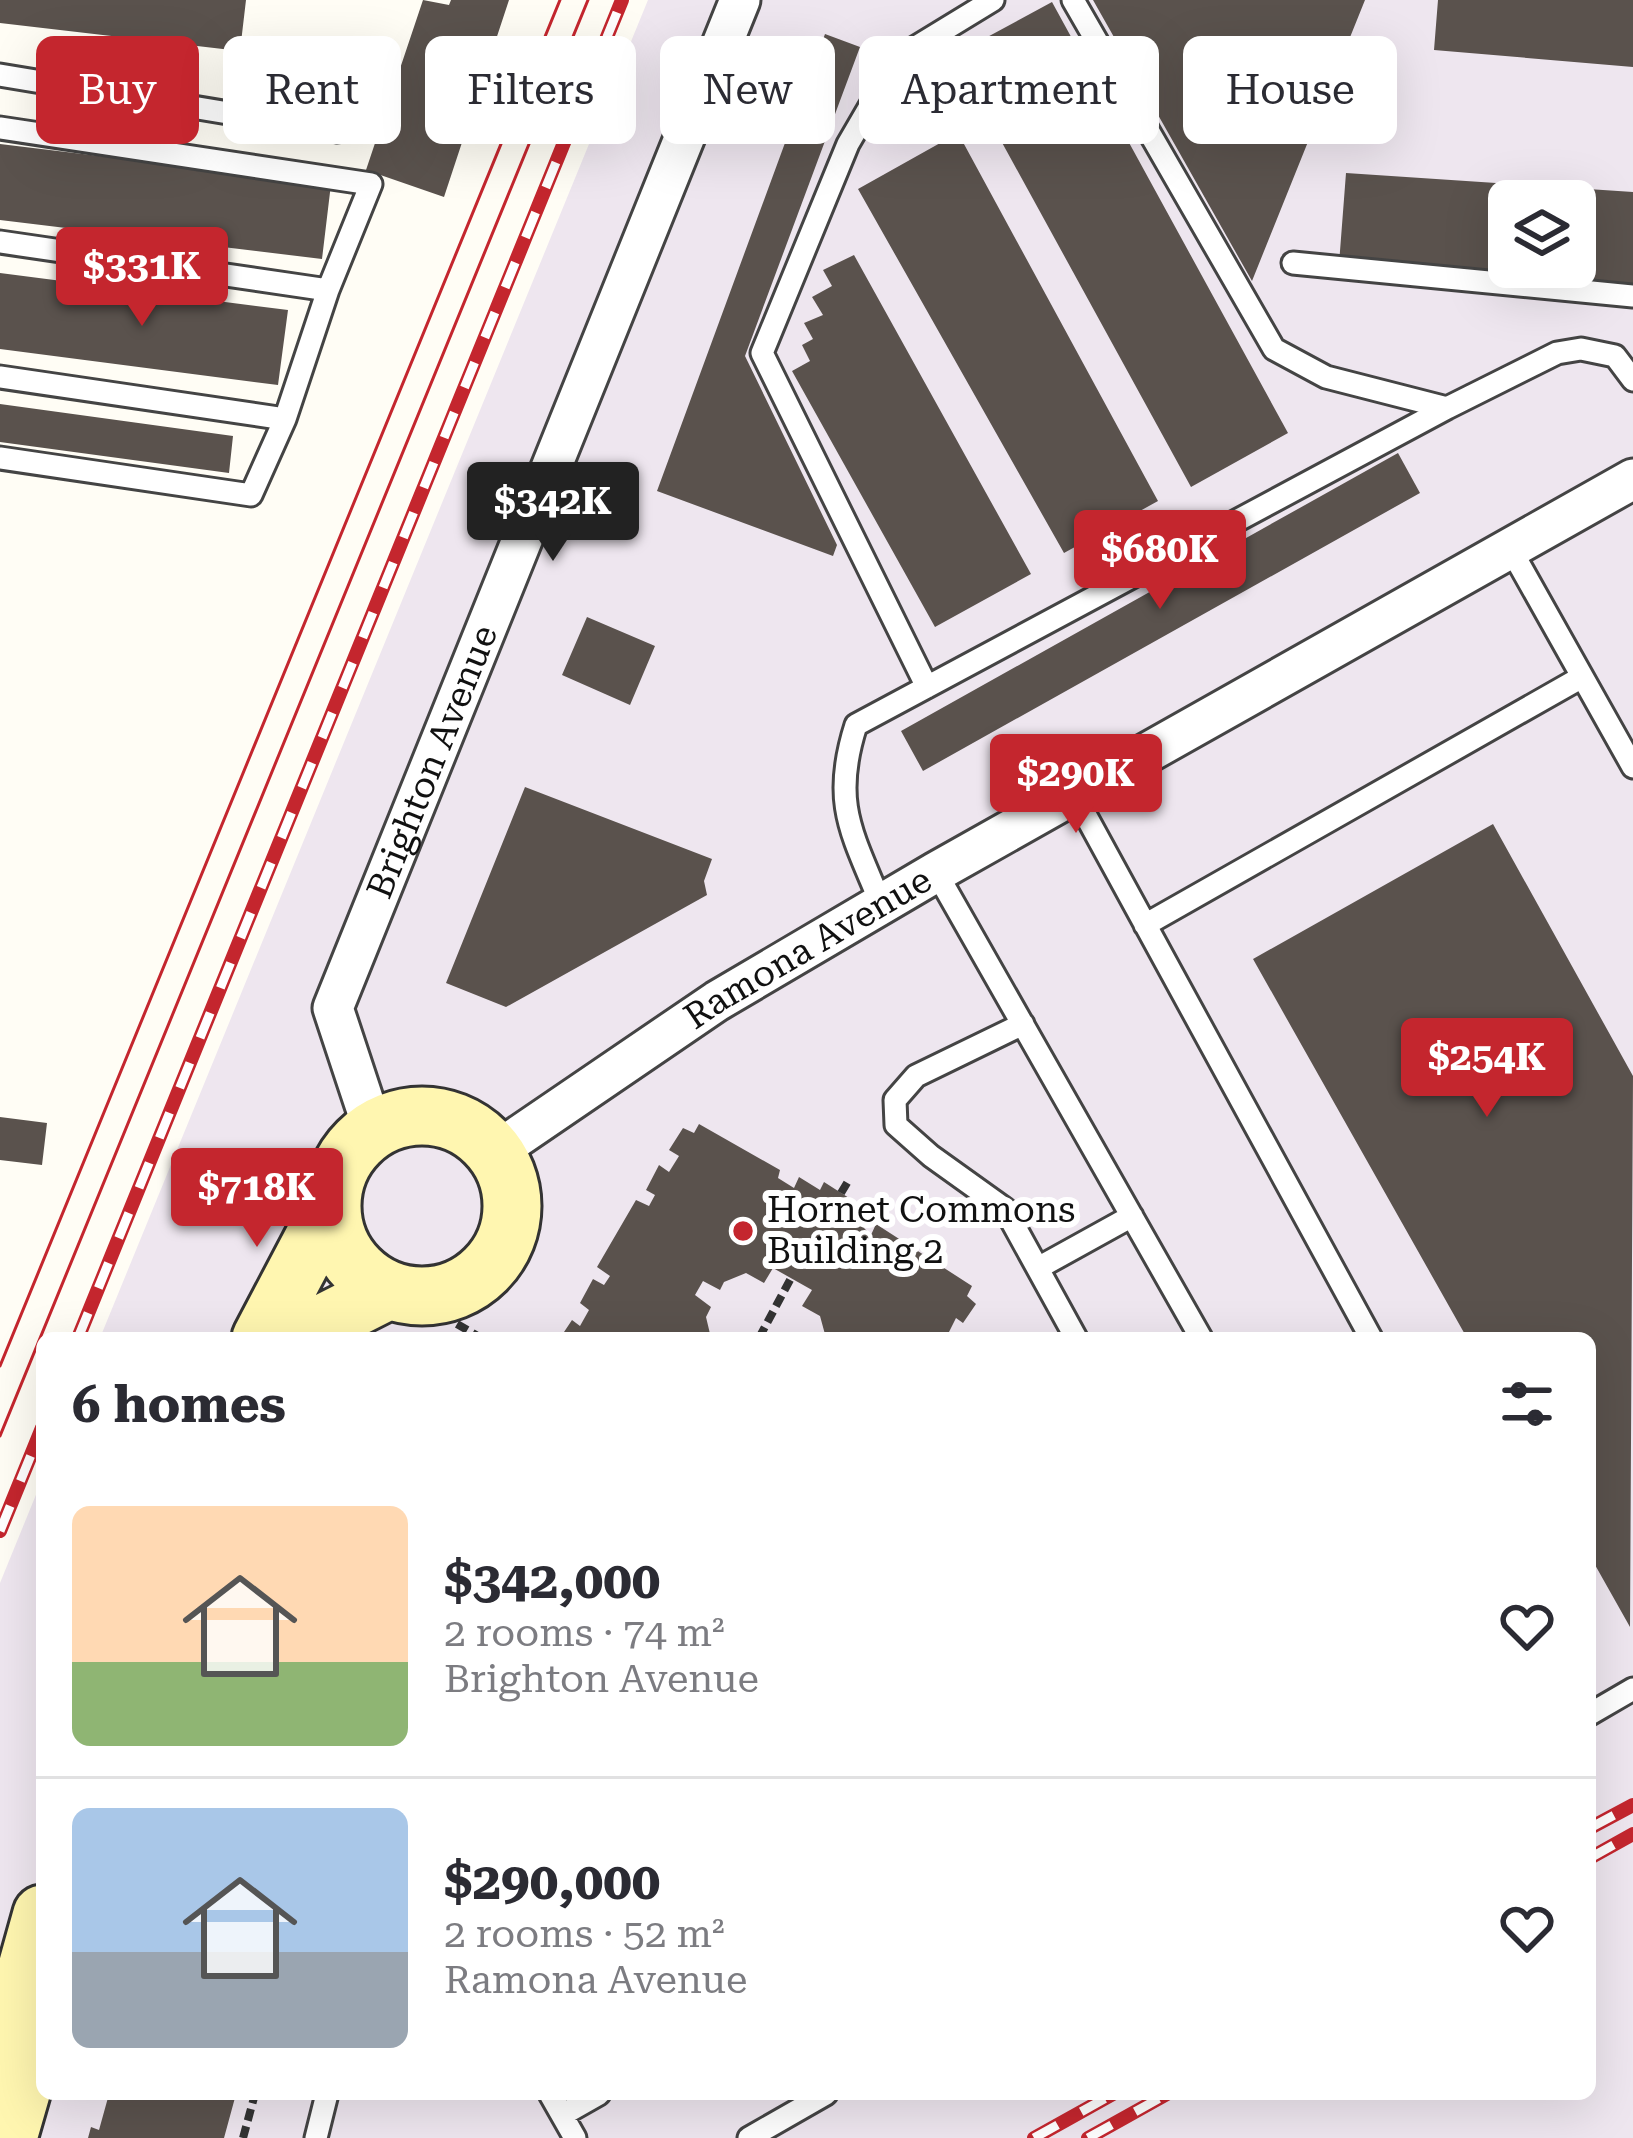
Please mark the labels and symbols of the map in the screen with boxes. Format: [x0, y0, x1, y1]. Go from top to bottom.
pin: $331K [58, 227, 226, 329]
pin: $342K [469, 462, 637, 564]
pin: $680K [1076, 510, 1244, 612]
street label: Brighton Avenue [359, 619, 506, 904]
pin: $290K [992, 734, 1160, 836]
street label: Ramona Avenue [676, 858, 939, 1038]
pin: $254K [1403, 1018, 1571, 1120]
pin: $718K [173, 1148, 341, 1250]
place label: Hornet Commons Building 2 [767, 1189, 1075, 1272]
marker: Hornet Commons Building 2 [730, 1218, 756, 1244]

